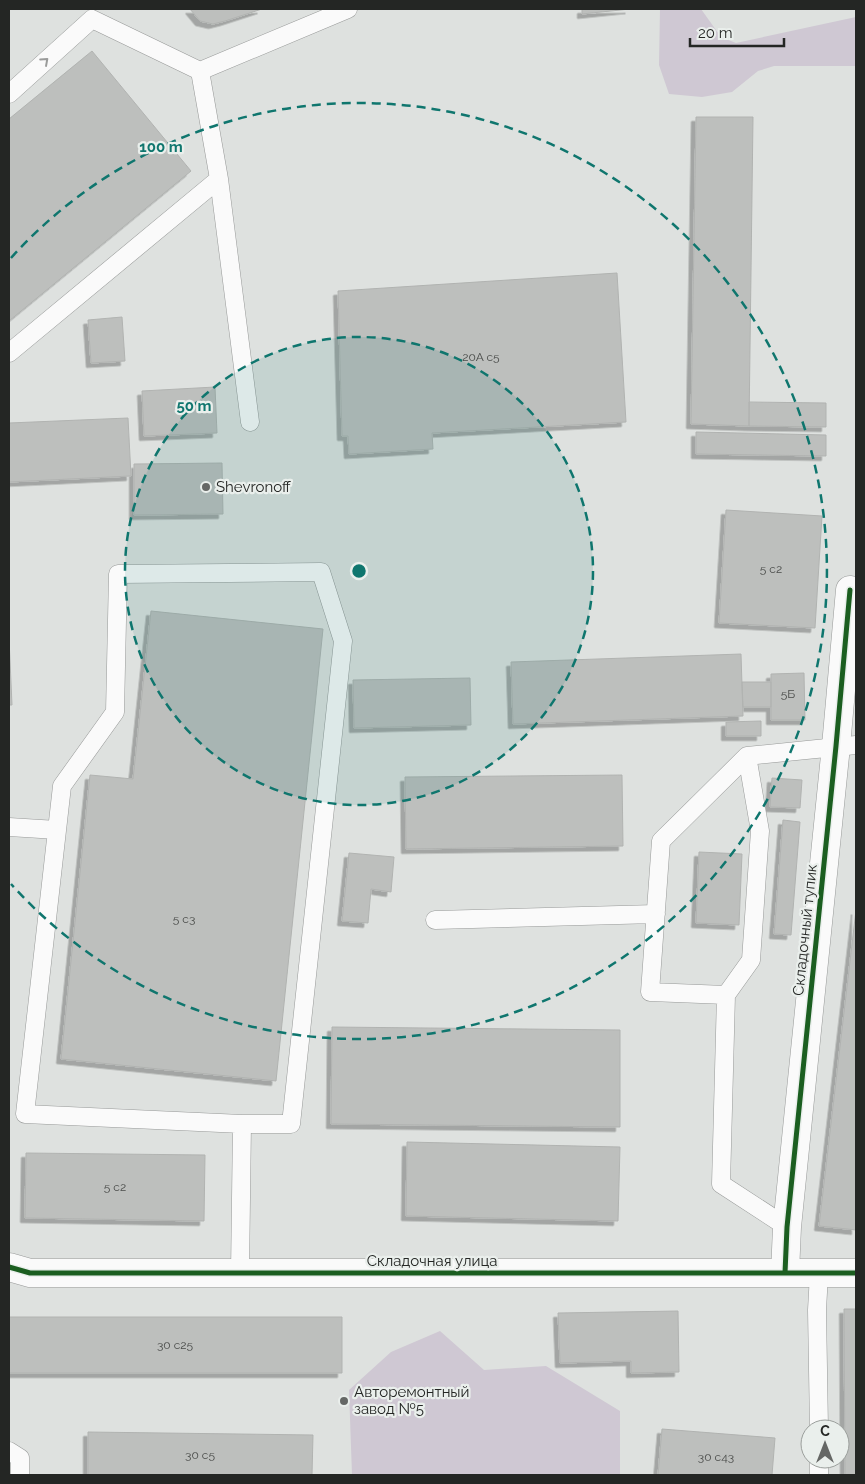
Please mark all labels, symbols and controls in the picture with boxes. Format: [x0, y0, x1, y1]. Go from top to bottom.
scale bar [690, 15, 784, 47]
text: 20 m [698, 24, 733, 42]
one-way arrow [40, 58, 49, 67]
text: 100 m [139, 138, 183, 156]
house number: 20А с5 [462, 350, 500, 364]
text: 50 m [176, 397, 212, 415]
place label: Shevronoff [216, 478, 291, 496]
marker: Shevronoff [200, 481, 212, 493]
centre of rings [350, 562, 368, 580]
house number: 5 с2 [760, 562, 782, 576]
house number: 5Б [781, 687, 795, 701]
street label: Складочный тупик [789, 863, 821, 997]
house number: 5 с3 [173, 912, 195, 926]
house number: 5 с2 [104, 1180, 126, 1194]
street label: Складочная улица [367, 1252, 497, 1270]
house number: 30 с25 [157, 1338, 194, 1352]
place label: Авторемонтный завод №5 [354, 1383, 469, 1418]
marker: Авторемонтный завод №5 [338, 1395, 350, 1407]
north arrow [800, 1419, 850, 1469]
text: С [820, 1423, 830, 1439]
house number: 30 с5 [185, 1448, 215, 1462]
house number: 30 с43 [698, 1450, 734, 1464]

